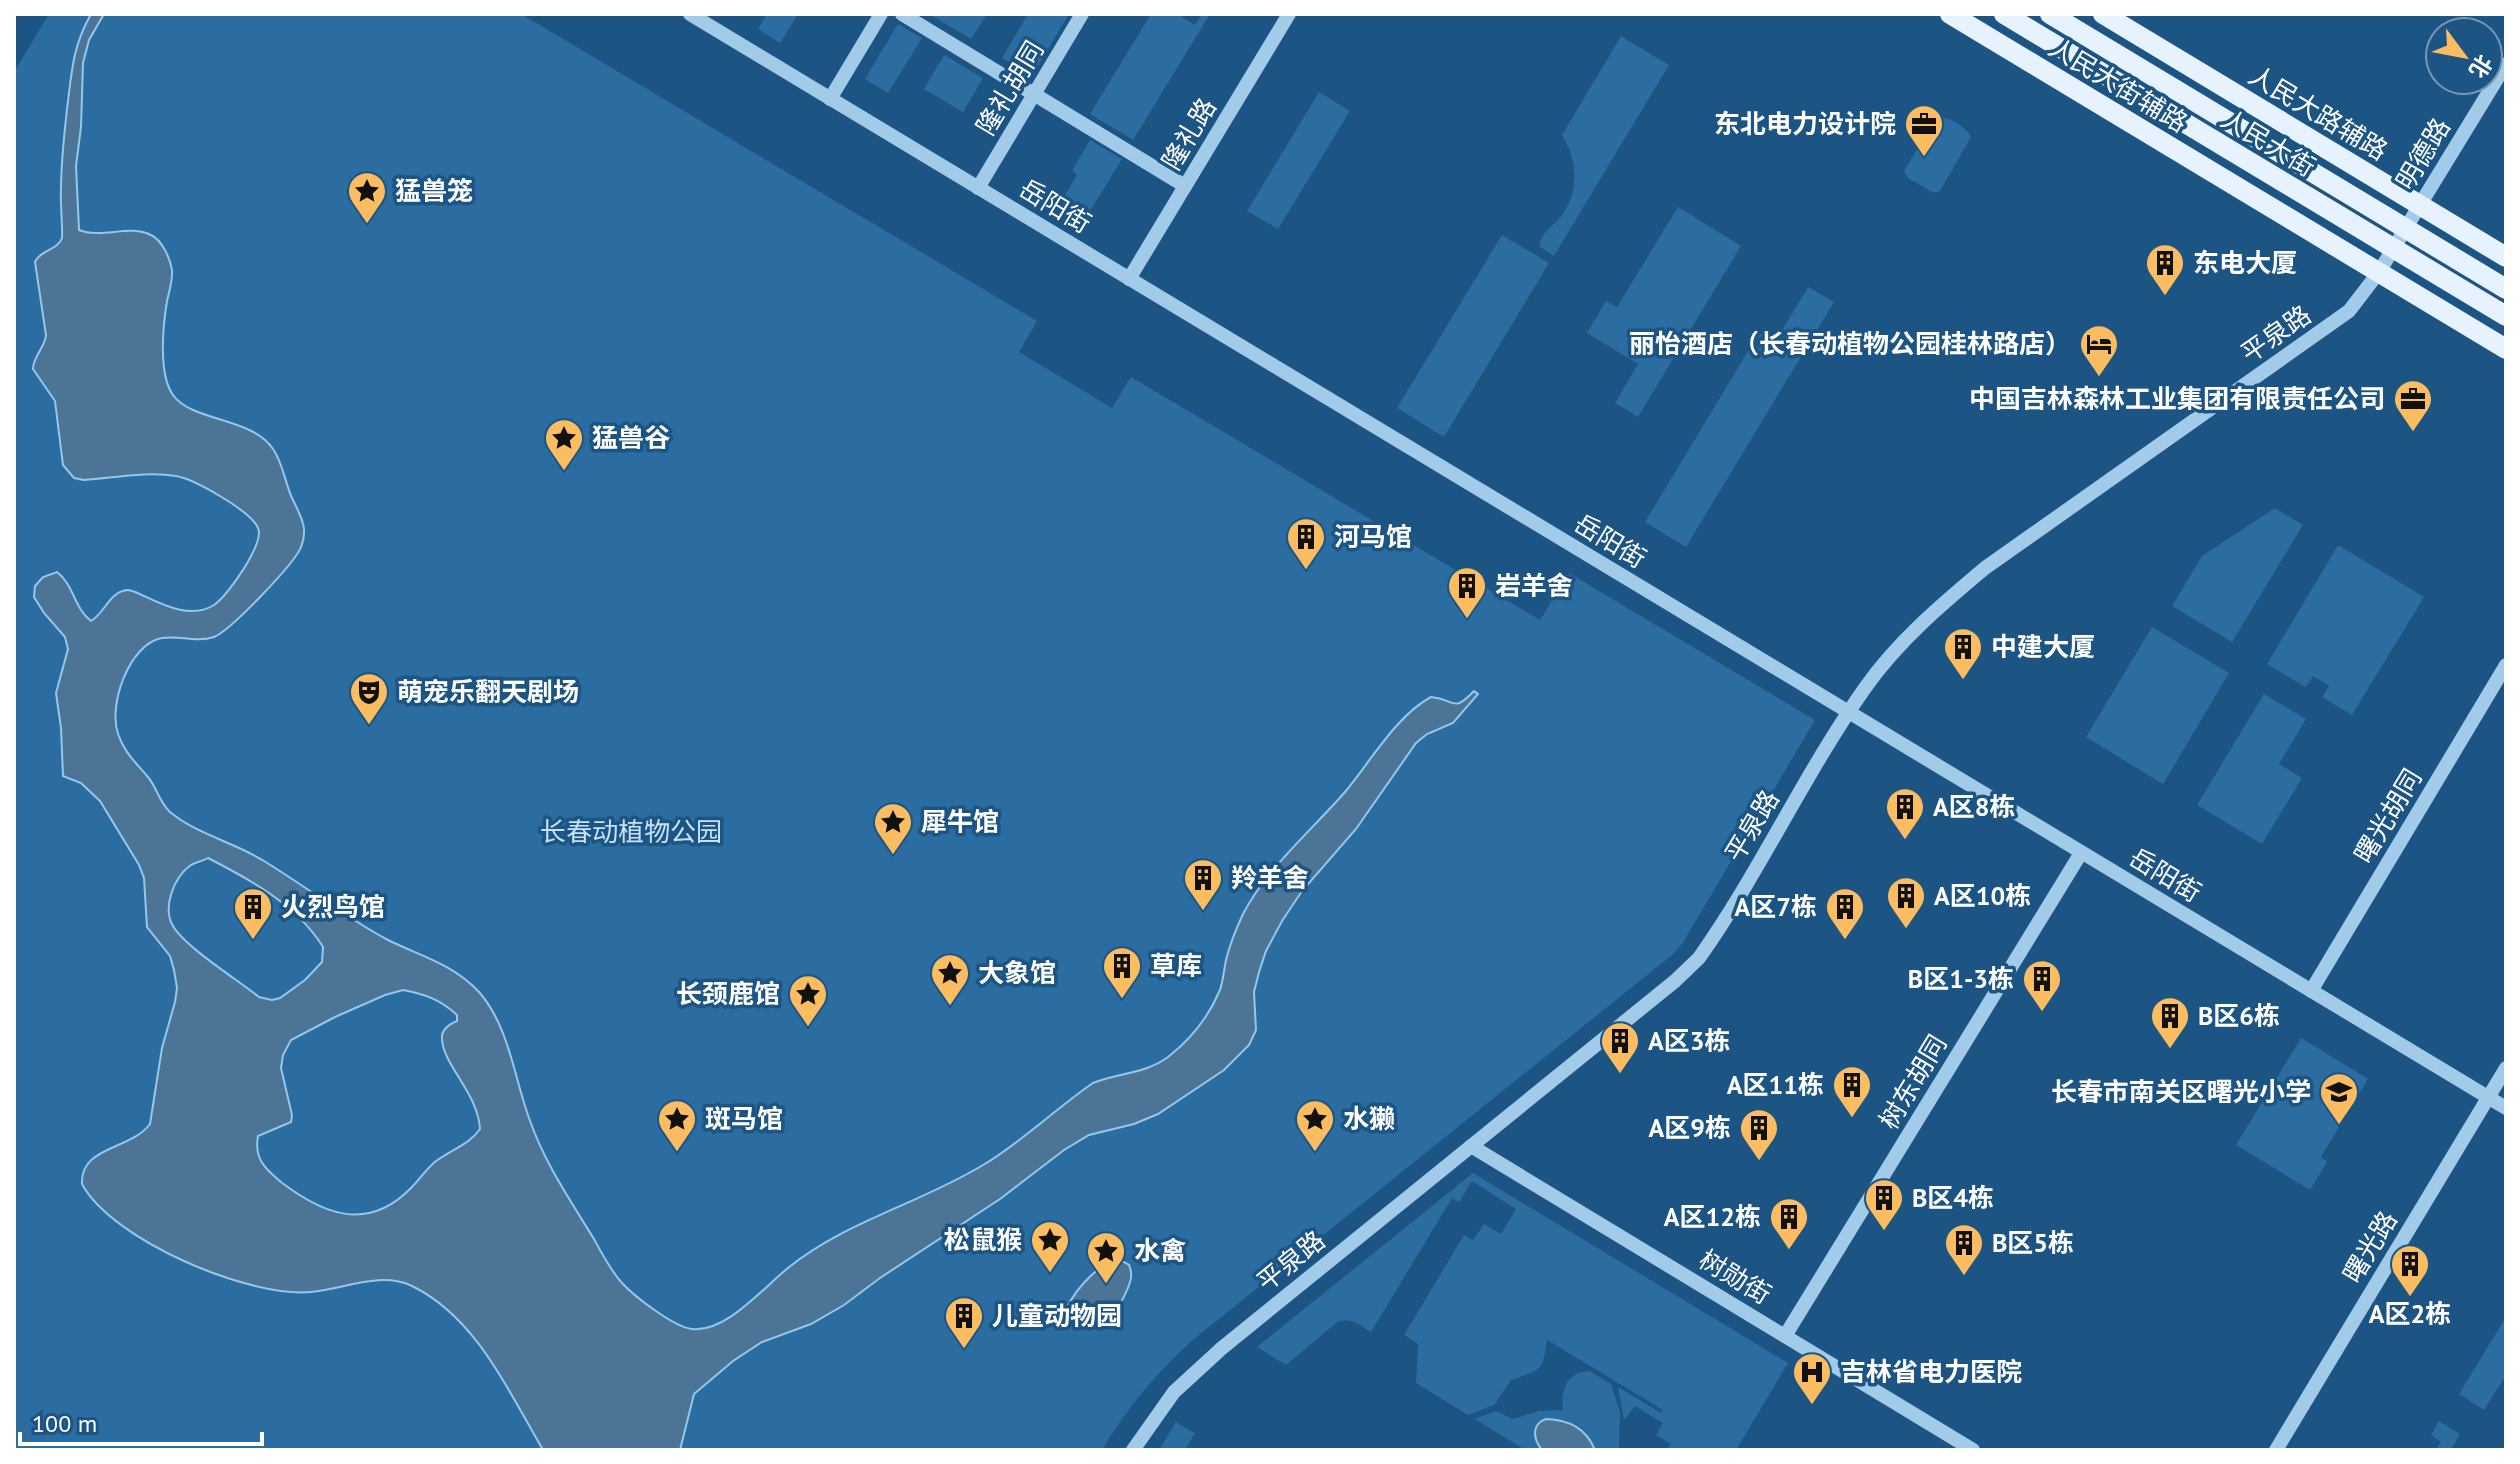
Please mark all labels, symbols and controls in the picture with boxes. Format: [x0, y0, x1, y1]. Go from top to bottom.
north arrow [2424, 16, 2504, 96]
street label: 人民大街辅路 [2043, 30, 2194, 139]
street label: 隆礼胡同 [969, 35, 1051, 141]
text: 北 [2463, 50, 2499, 83]
street label: 人民大路辅路 [2243, 58, 2394, 167]
street label: 隆礼路 [1154, 92, 1223, 176]
street label: 人民大街 [2215, 102, 2321, 184]
office icon: 东北电力设计院 [1903, 103, 1945, 158]
place label: 东北电力设计院 [1714, 107, 1896, 140]
street label: 明德路 [2388, 112, 2457, 196]
place icon: 猛兽笼 [346, 170, 388, 225]
street label: 岳阳街 [1013, 171, 1097, 240]
place label: 猛兽笼 [395, 174, 473, 207]
building icon: 东电大厦 [2144, 242, 2186, 297]
place label: 东电大厦 [2193, 246, 2297, 279]
street label: 平泉路 [2234, 298, 2317, 369]
hotel icon: 丽怡酒店（长春动植物公园桂林路店） [2078, 323, 2120, 378]
place label: 丽怡酒店（长春动植物公园桂林路店） [1629, 327, 2071, 360]
office icon: 中国吉林森林工业集团有限责任公司 [2392, 378, 2434, 433]
place label: 中国吉林森林工业集团有限责任公司 [1969, 382, 2385, 415]
place icon: 猛兽谷 [543, 417, 585, 472]
place label: 猛兽谷 [592, 421, 670, 454]
street label: 岳阳街 [1568, 506, 1652, 575]
building icon: 河马馆 [1285, 516, 1327, 571]
place label: 河马馆 [1334, 520, 1412, 553]
building icon: 岩羊舍 [1446, 565, 1488, 620]
place label: 岩羊舍 [1495, 569, 1573, 602]
building icon: 中建大厦 [1942, 626, 1984, 681]
place label: 中建大厦 [1991, 630, 2095, 663]
theatre icon: 萌宠乐翻天剧场 [348, 671, 390, 726]
place label: 萌宠乐翻天剧场 [397, 675, 579, 708]
street label: 曙光胡同 [2347, 763, 2429, 869]
street label: 平泉路 [1717, 784, 1786, 868]
building icon: A区8栋 [1884, 786, 1926, 841]
place label: A区8栋 [1933, 790, 2015, 823]
place icon: 犀牛馆 [872, 801, 914, 856]
place label: 犀牛馆 [921, 805, 999, 838]
park label: 长春动植物公园 [540, 815, 722, 848]
street label: 岳阳街 [2123, 840, 2207, 909]
building icon: 羚羊舍 [1182, 857, 1224, 912]
place label: 羚羊舍 [1231, 861, 1309, 894]
building icon: A区10栋 [1885, 875, 1927, 930]
place label: A区10栋 [1934, 879, 2031, 912]
building icon: 火烈鸟馆 [232, 886, 274, 941]
building icon: A区7栋 [1824, 886, 1866, 941]
place label: 火烈鸟馆 [281, 890, 385, 923]
place label: A区7栋 [1735, 890, 1817, 923]
building icon: 草库 [1101, 945, 1143, 1000]
place label: 草库 [1150, 949, 1202, 982]
place icon: 大象馆 [929, 952, 971, 1007]
place label: 大象馆 [978, 956, 1056, 989]
building icon: B区1-3栋 [2021, 958, 2063, 1013]
place label: B区1-3栋 [1908, 962, 2014, 995]
place icon: 长颈鹿馆 [787, 973, 829, 1028]
place label: 长颈鹿馆 [676, 977, 780, 1010]
building icon: B区6栋 [2149, 995, 2191, 1050]
place label: B区6栋 [2198, 999, 2280, 1032]
building icon: A区3栋 [1599, 1020, 1641, 1075]
place label: A区3栋 [1648, 1024, 1730, 1057]
street label: 树东胡同 [1872, 1029, 1954, 1135]
building icon: A区11栋 [1831, 1064, 1873, 1119]
place label: A区11栋 [1727, 1068, 1824, 1101]
school or university icon: 长春市南关区曙光小学 [2318, 1071, 2360, 1126]
place label: 长春市南关区曙光小学 [2051, 1075, 2311, 1108]
place icon: 斑马馆 [656, 1098, 698, 1153]
place icon: 水獭 [1294, 1098, 1336, 1153]
place label: 斑马馆 [705, 1102, 783, 1135]
place label: 水獭 [1343, 1102, 1395, 1135]
building icon: A区9栋 [1738, 1107, 1780, 1162]
place label: A区9栋 [1649, 1111, 1731, 1144]
building icon: B区4栋 [1863, 1177, 1905, 1232]
place label: B区4栋 [1912, 1181, 1994, 1214]
building icon: A区12栋 [1768, 1196, 1810, 1251]
place label: A区12栋 [1664, 1200, 1761, 1233]
street label: 曙光路 [2335, 1205, 2404, 1289]
place icon: 松鼠猴 [1029, 1219, 1071, 1274]
building icon: B区5栋 [1943, 1222, 1985, 1277]
place label: 松鼠猴 [944, 1223, 1022, 1256]
street label: 平泉路 [1250, 1223, 1331, 1298]
place label: B区5栋 [1992, 1226, 2074, 1259]
place icon: 水禽 [1085, 1230, 1127, 1285]
place label: 水禽 [1134, 1234, 1186, 1267]
street label: 树勋街 [1693, 1242, 1777, 1311]
building icon: A区2栋 [2389, 1243, 2431, 1298]
building icon: 儿童动物园 [943, 1295, 985, 1350]
place label: A区2栋 [2369, 1297, 2451, 1330]
place label: 儿童动物园 [992, 1299, 1122, 1332]
hospital icon: 吉林省电力医院 [1791, 1351, 1833, 1406]
place label: 吉林省电力医院 [1840, 1355, 2022, 1388]
scale bar [20, 1396, 262, 1446]
text: 100 m [32, 1408, 97, 1439]

